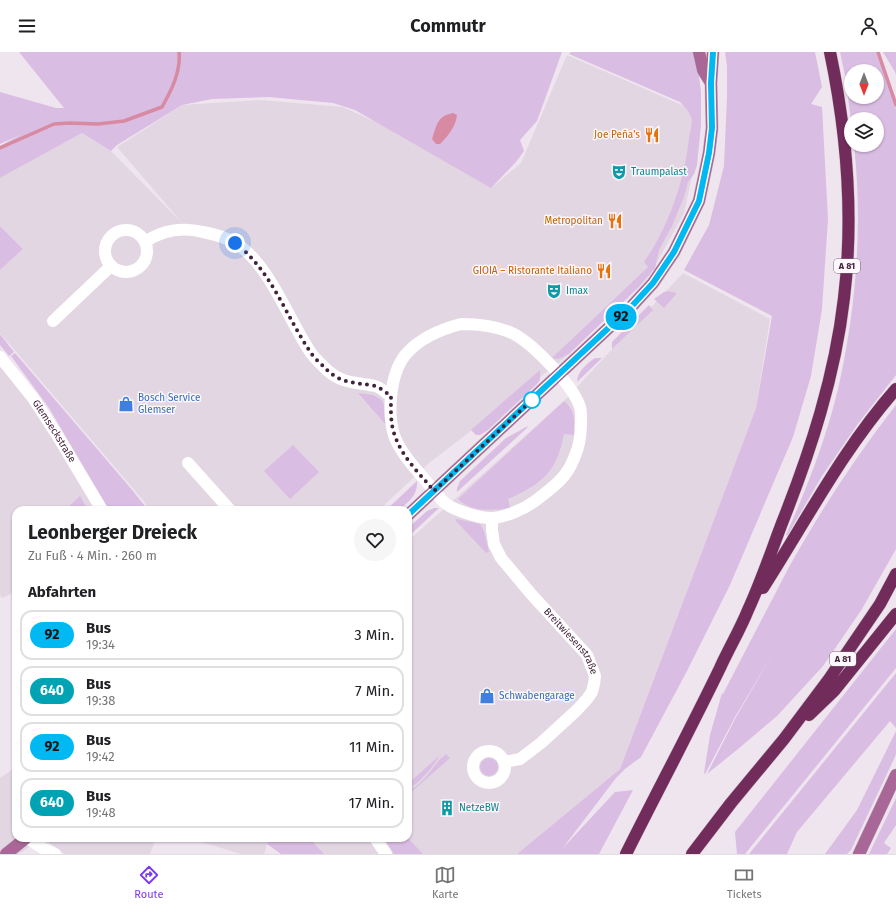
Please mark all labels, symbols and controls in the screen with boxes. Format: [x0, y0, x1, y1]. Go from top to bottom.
icon: menu [16, 15, 38, 37]
text: Commutr [410, 15, 486, 37]
icon: person [858, 15, 880, 37]
north arrow [844, 64, 884, 104]
map controls [844, 64, 884, 152]
button: layers [844, 112, 884, 152]
restaurant icon: Joe Peña’s [643, 126, 661, 144]
place label: Joe Peña’s [594, 129, 640, 141]
theatre icon: Traumpalast [610, 163, 628, 181]
place label: Traumpalast [631, 166, 687, 178]
restaurant icon: Metropolitan [606, 212, 624, 230]
place label: Metropolitan [544, 215, 603, 227]
your location [225, 233, 245, 253]
road number: A 81 [834, 259, 860, 273]
restaurant icon: GIOIA – Ristorante Italiano [595, 262, 613, 280]
place label: GIOIA – Ristorante Italiano [473, 265, 592, 277]
theatre icon: Imax [545, 282, 563, 300]
place label: Imax [566, 285, 588, 297]
line badge: 92 [603, 304, 639, 330]
text: 92 [614, 308, 628, 325]
unlabelled marker [523, 391, 541, 409]
place label: Bosch Service Glemser [138, 392, 200, 416]
shop icon: Bosch Service Glemser [117, 395, 135, 413]
street label: Glemseckstraße [30, 398, 78, 465]
button: heart [354, 519, 396, 561]
text: Leonberger Dreieck [28, 521, 197, 544]
text: Zu Fuß · 4 Min. · 260 m [28, 548, 157, 563]
text: Abfahrten [28, 583, 96, 601]
street label: Breitwiesenstraße [541, 606, 600, 676]
text: Bus [86, 619, 111, 637]
text: 92 [45, 626, 59, 643]
text: 3 Min. [354, 626, 394, 644]
text: 19:34 [86, 637, 115, 652]
road number: A 81 [830, 652, 856, 666]
text: Bus [86, 675, 111, 693]
text: 640 [40, 682, 64, 699]
text: 7 Min. [355, 682, 394, 700]
shop icon: Schwabengarage [478, 687, 496, 705]
place label: Schwabengarage [499, 690, 575, 702]
text: 19:38 [86, 693, 115, 708]
text: Bus [86, 731, 111, 749]
text: 92 [45, 738, 59, 755]
text: 11 Min. [349, 738, 394, 756]
text: 19:42 [86, 749, 115, 764]
text: Bus [86, 787, 111, 805]
text: 640 [40, 794, 64, 811]
text: 17 Min. [349, 794, 394, 812]
building icon: NetzeBW [438, 799, 456, 817]
place label: NetzeBW [459, 802, 500, 814]
text: 19:48 [86, 805, 116, 820]
tab: Route [134, 864, 163, 901]
tab: Karte [432, 864, 458, 901]
tab: Tickets [727, 864, 762, 901]

